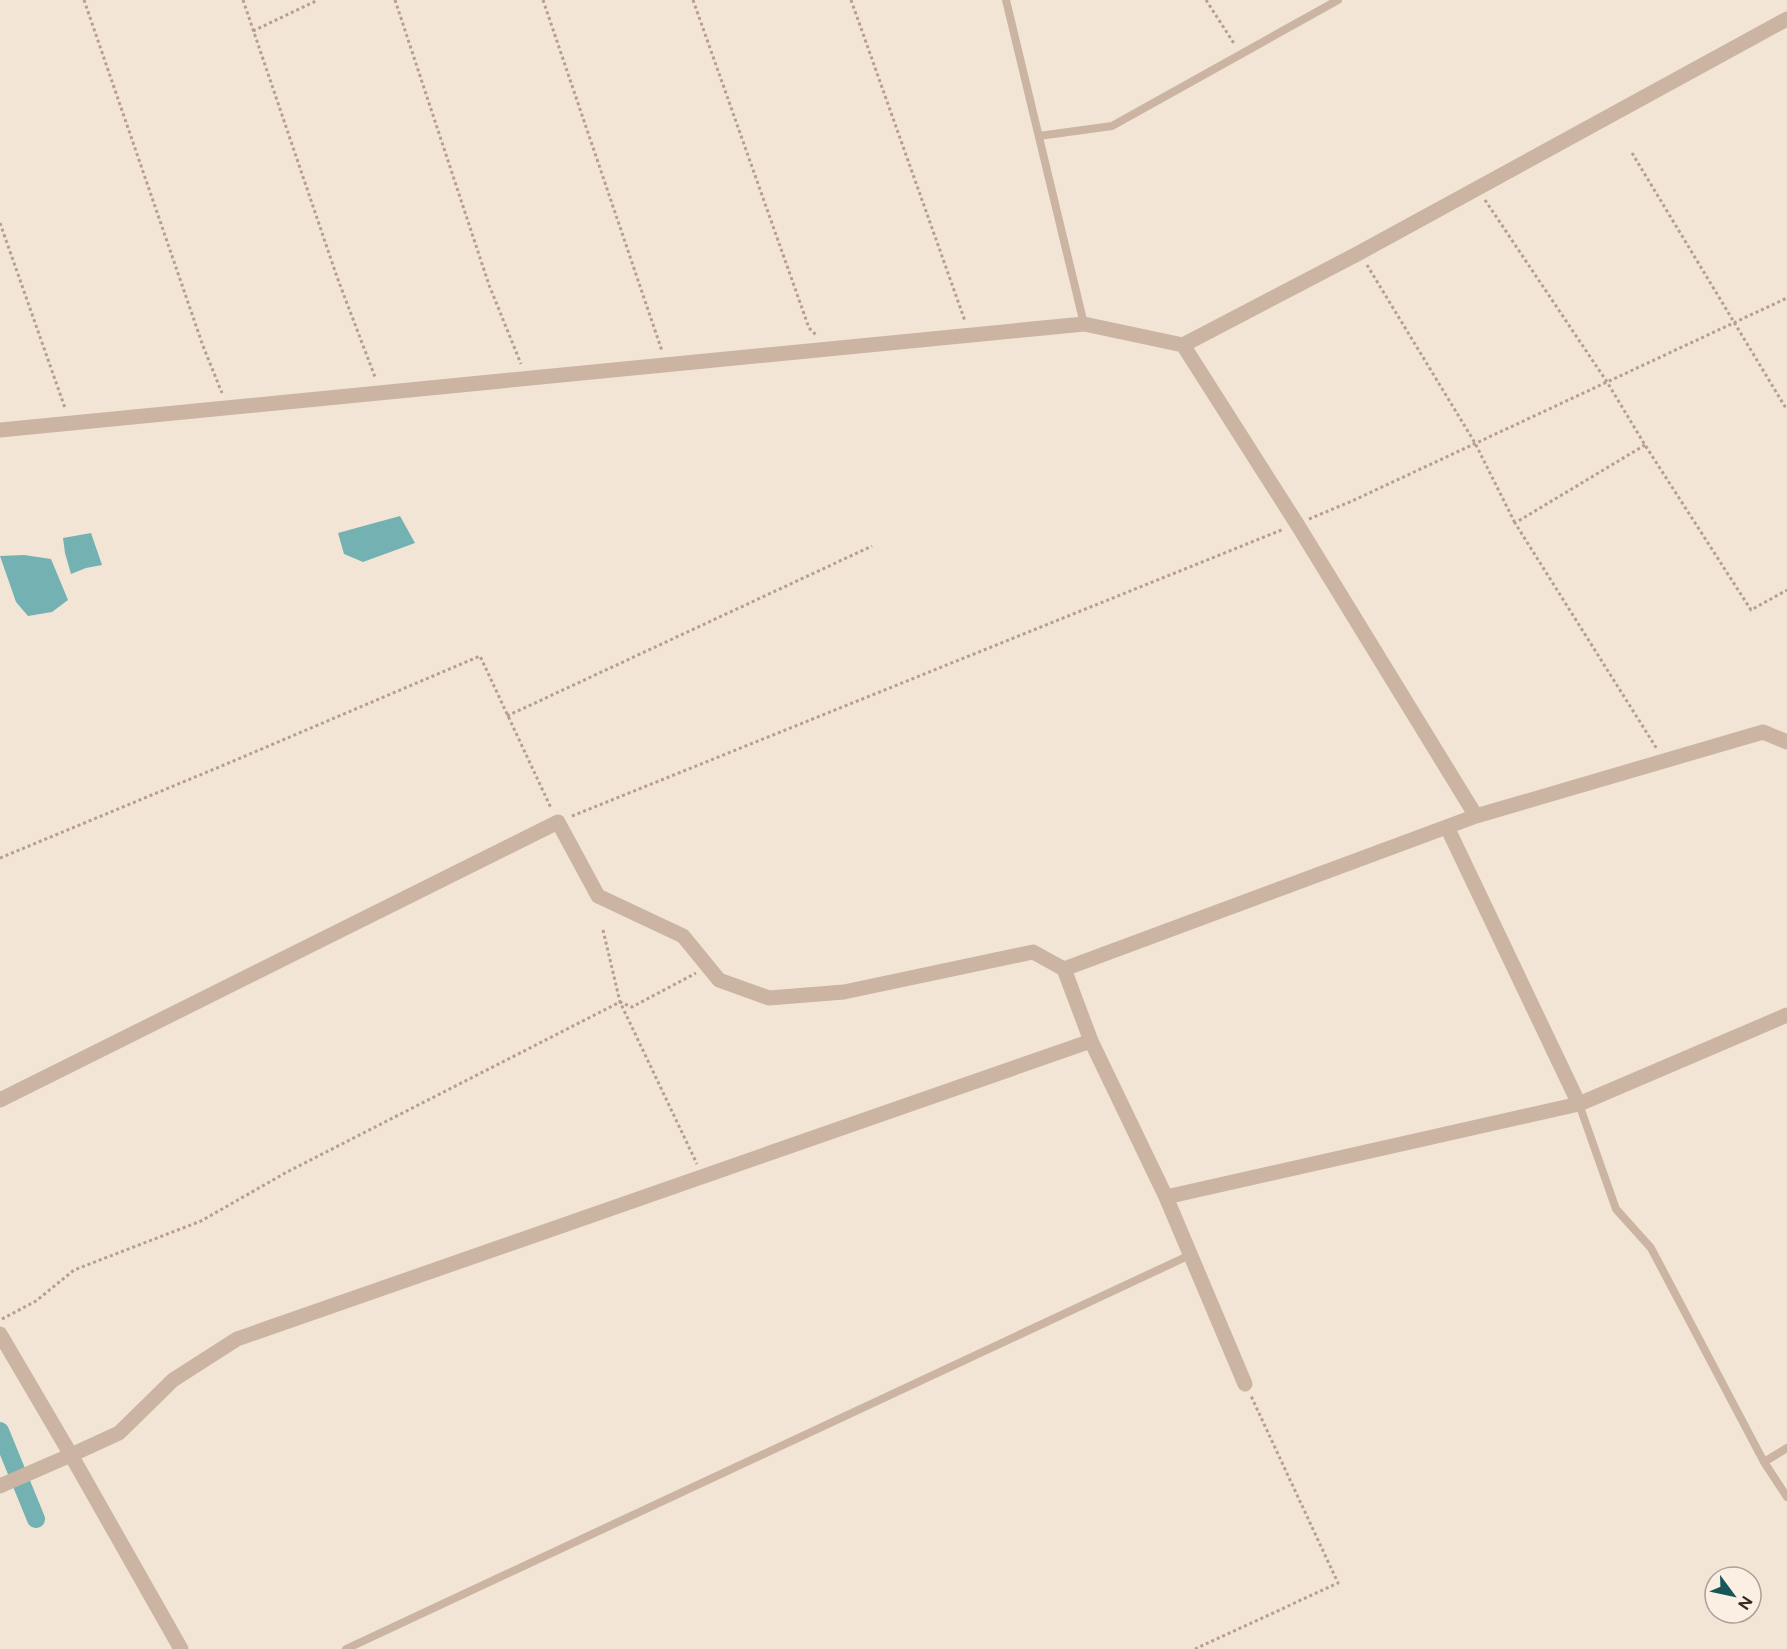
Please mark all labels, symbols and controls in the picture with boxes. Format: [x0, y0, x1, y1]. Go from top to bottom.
north arrow [1703, 1565, 1763, 1625]
text: N [1734, 1593, 1756, 1613]

